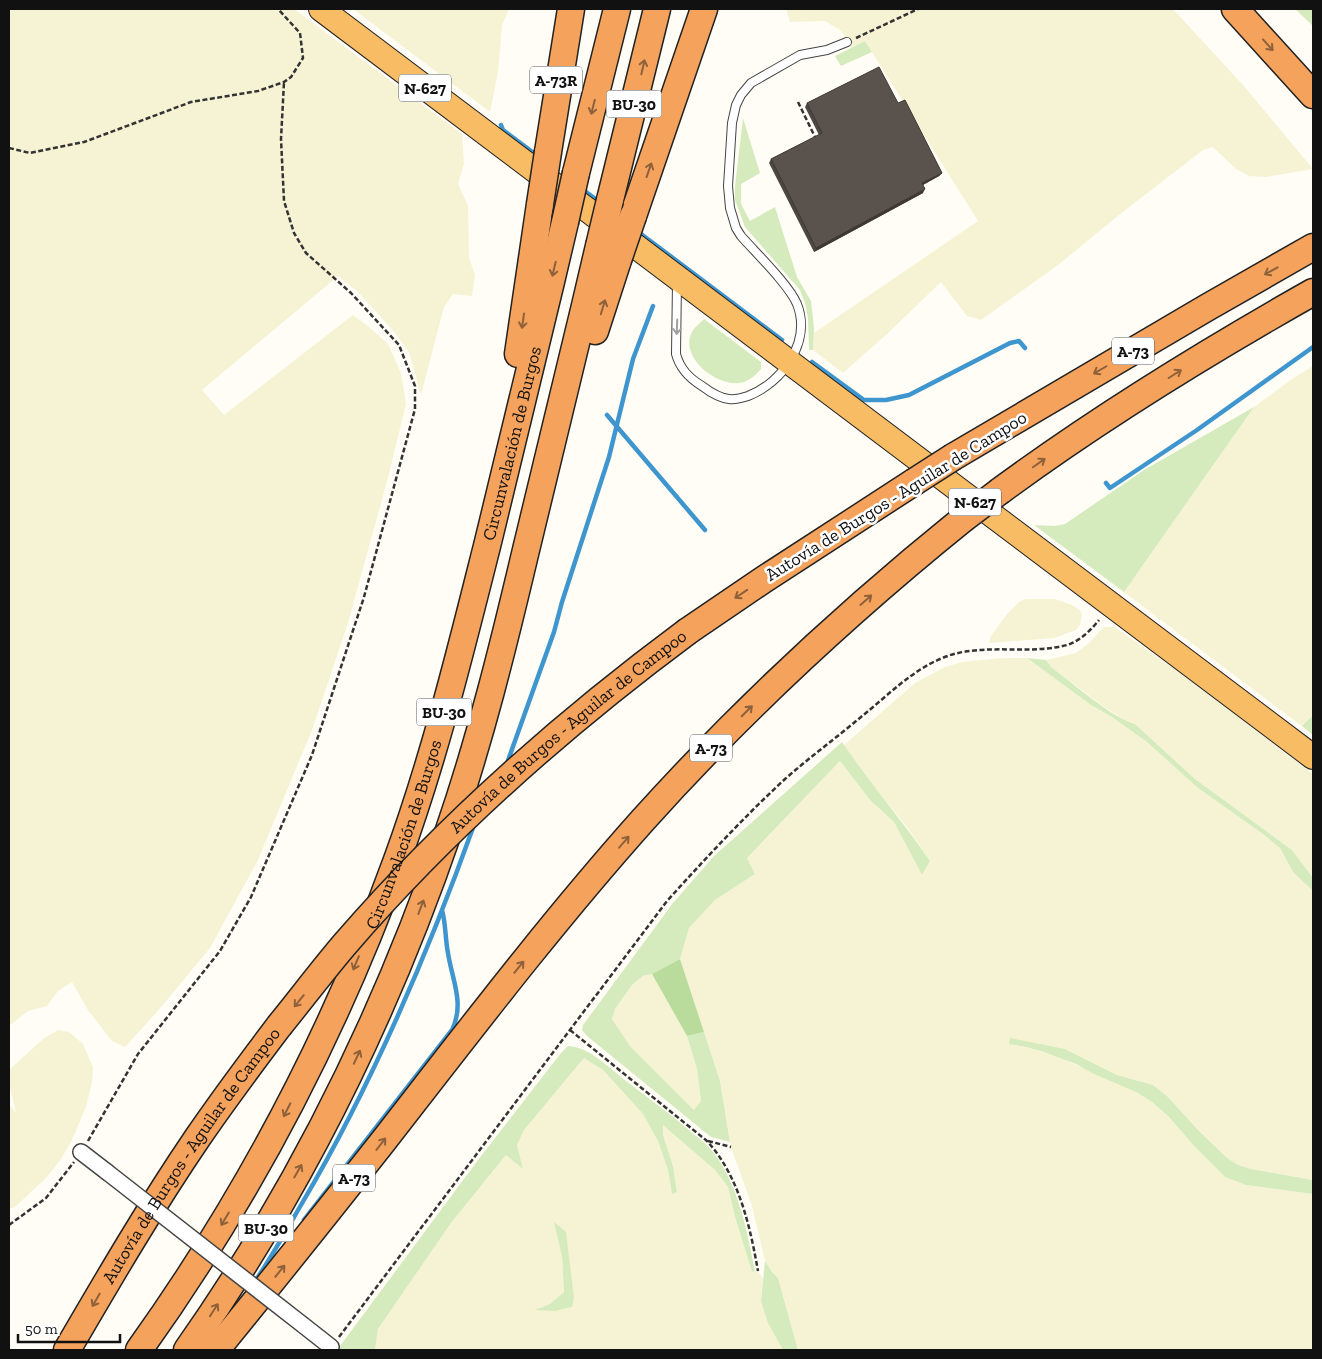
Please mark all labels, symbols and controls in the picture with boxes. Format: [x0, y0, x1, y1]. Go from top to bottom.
one-way arrow [1262, 38, 1274, 51]
one-way arrow [639, 60, 648, 76]
road number: A-73R [530, 66, 582, 94]
road number: N-627 [399, 75, 451, 102]
road number: BU-30 [606, 90, 662, 118]
one-way arrow [588, 99, 597, 115]
one-way arrow [645, 162, 654, 178]
one-way arrow [549, 261, 558, 277]
one-way arrow [1263, 266, 1278, 276]
one-way arrow [598, 299, 608, 315]
one-way arrow [518, 313, 528, 329]
one-way arrow [672, 319, 681, 335]
road number: A-73 [1112, 338, 1154, 364]
street label: Circunvalación de Burgos [478, 344, 546, 543]
one-way arrow [1092, 365, 1107, 375]
one-way arrow [1167, 368, 1181, 378]
street label: Autovía de Burgos - Aguilar de Campoo [761, 406, 1031, 586]
one-way arrow [1032, 458, 1046, 468]
road number: N-627 [949, 488, 1001, 516]
one-way arrow [734, 589, 748, 600]
one-way arrow [859, 595, 872, 606]
street label: Autovía de Burgos - Aguilar de Campoo [445, 625, 691, 838]
road number: BU-30 [416, 699, 472, 726]
one-way arrow [741, 706, 753, 718]
road number: A-73 [690, 734, 732, 761]
street label: Circunvalación de Burgos [361, 737, 446, 932]
one-way arrow [618, 836, 630, 849]
one-way arrow [417, 900, 426, 916]
one-way arrow [351, 955, 360, 970]
one-way arrow [514, 961, 525, 974]
one-way arrow [293, 994, 304, 1007]
street label: Autovía de Burgos - Aguilar de Campoo [97, 1023, 285, 1288]
one-way arrow [353, 1050, 362, 1065]
one-way arrow [282, 1102, 291, 1117]
one-way arrow [375, 1138, 386, 1151]
one-way arrow [294, 1164, 304, 1178]
road number: A-73 [333, 1164, 375, 1192]
one-way arrow [219, 1212, 229, 1226]
road number: BU-30 [238, 1214, 294, 1242]
one-way arrow [274, 1265, 285, 1278]
one-way arrow [91, 1292, 101, 1306]
one-way arrow [209, 1303, 219, 1317]
scale bar [18, 1312, 120, 1344]
text: 50 m [25, 1320, 58, 1338]

